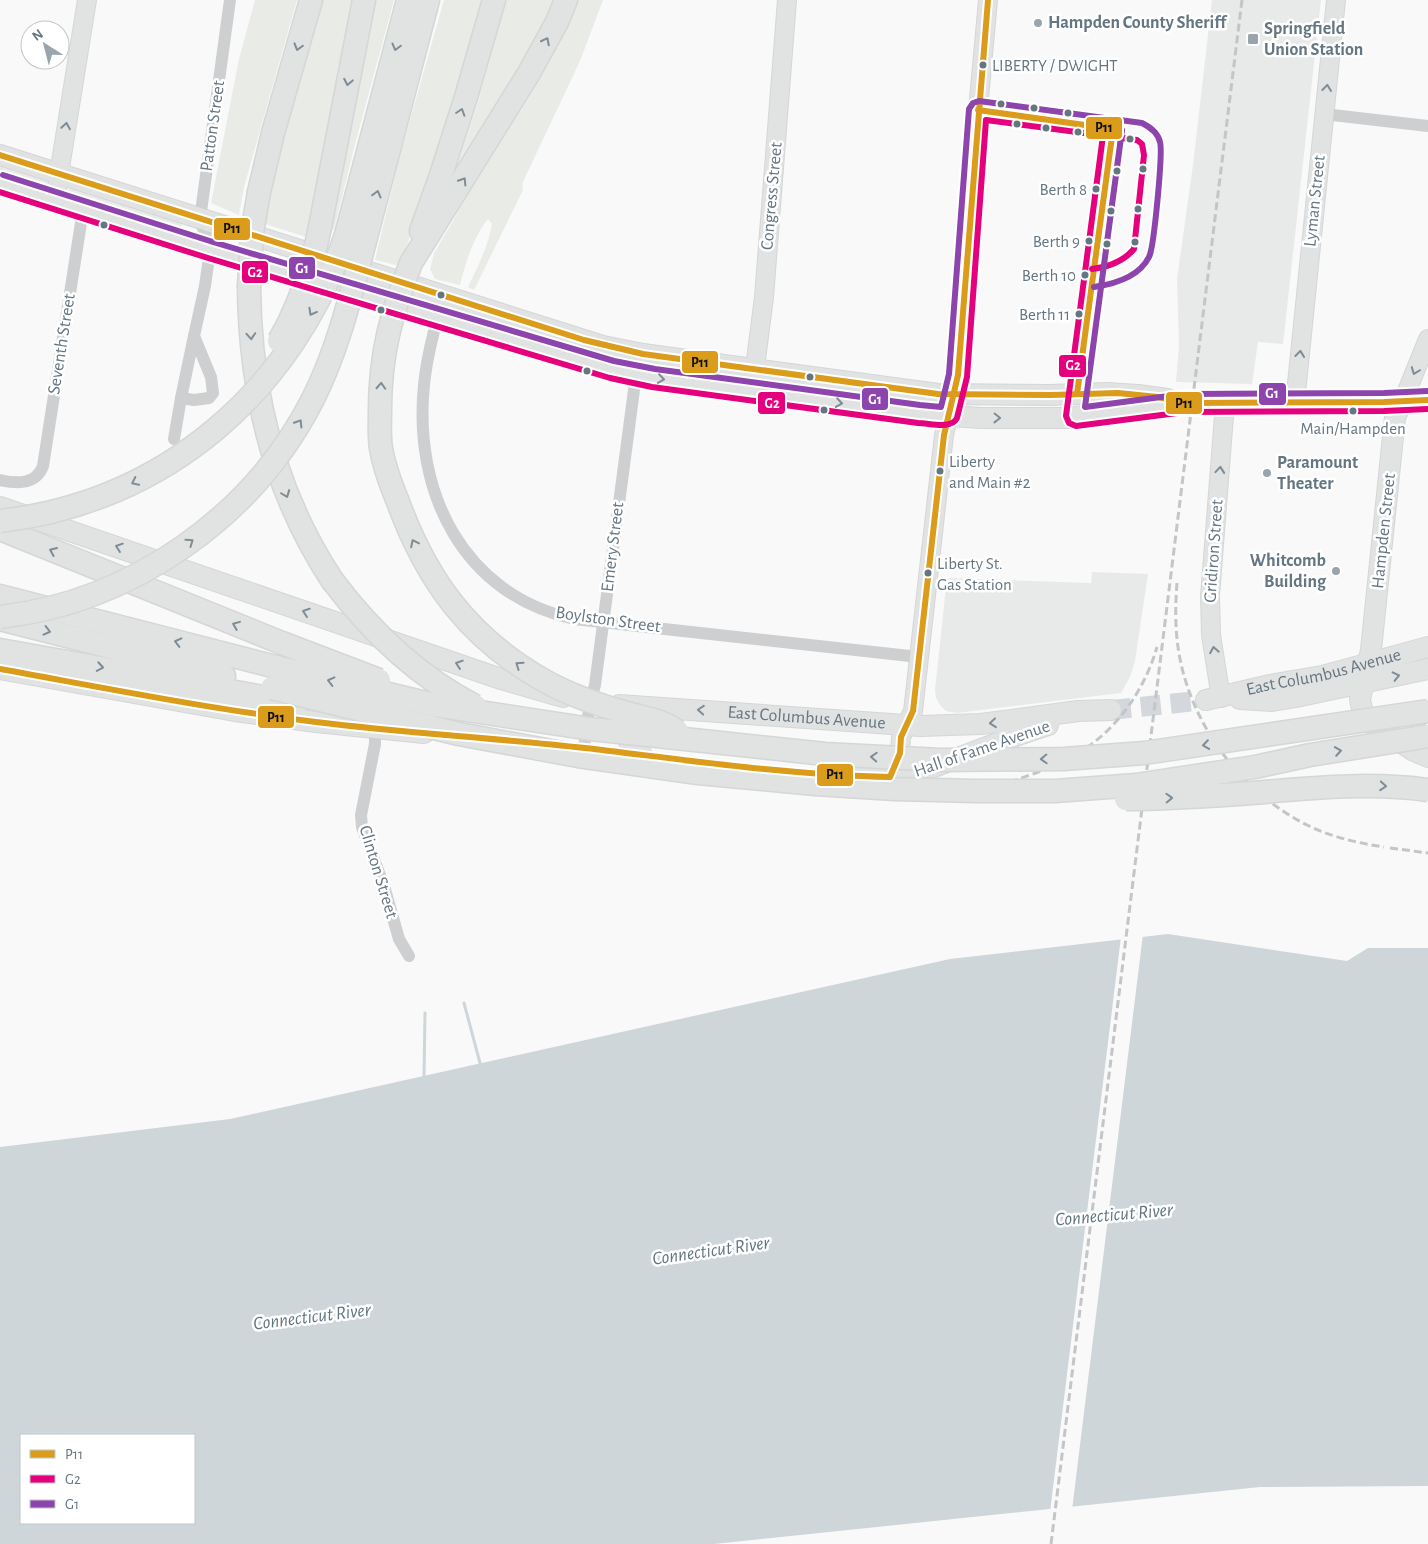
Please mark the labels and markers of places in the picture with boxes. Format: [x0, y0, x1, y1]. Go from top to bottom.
place label: Hampden County Sheriff [1048, 14, 1228, 32]
marker: Hampden County Sheriff [1032, 17, 1044, 29]
place label: Springfield Union Station [1264, 20, 1363, 59]
marker: Springfield Union Station [1246, 32, 1260, 46]
place label: LIBERTY / DWIGHT [992, 57, 1118, 74]
marker: LIBERTY / DWIGHT [978, 60, 988, 70]
unlabelled marker [996, 99, 1006, 109]
unlabelled marker [1029, 103, 1039, 113]
unlabelled marker [1063, 108, 1073, 118]
unlabelled marker [1012, 119, 1022, 129]
unlabelled marker [1041, 123, 1051, 133]
unlabelled marker [1073, 127, 1083, 137]
unlabelled marker [1125, 134, 1135, 144]
unlabelled marker [1138, 164, 1148, 174]
unlabelled marker [1112, 166, 1122, 176]
place label: Berth 8 [1040, 181, 1087, 198]
marker: Berth 8 [1091, 184, 1101, 194]
unlabelled marker [1133, 204, 1143, 214]
unlabelled marker [1106, 206, 1116, 216]
unlabelled marker [99, 220, 109, 230]
place label: Berth 9 [1033, 233, 1080, 250]
marker: Berth 9 [1084, 236, 1094, 246]
unlabelled marker [1130, 237, 1140, 247]
unlabelled marker [1102, 239, 1112, 249]
place label: Berth 10 [1022, 267, 1076, 284]
marker: Berth 10 [1080, 270, 1090, 280]
unlabelled marker [436, 290, 446, 300]
unlabelled marker [376, 305, 386, 315]
place label: Berth 11 [1019, 306, 1070, 323]
marker: Berth 11 [1074, 309, 1084, 319]
unlabelled marker [582, 366, 592, 376]
unlabelled marker [805, 372, 815, 382]
unlabelled marker [819, 405, 829, 415]
marker: Main/Hampden [1348, 406, 1358, 416]
place label: Main/Hampden [1300, 420, 1406, 437]
place label: Liberty and Main #2 [949, 453, 1031, 491]
place label: Paramount Theater [1277, 454, 1358, 493]
marker: Liberty and Main #2 [935, 466, 945, 476]
marker: Paramount Theater [1261, 467, 1273, 479]
place label: Whitcomb Building [1250, 552, 1327, 591]
place label: Liberty St. Gas Station [937, 555, 1012, 593]
marker: Whitcomb Building [1330, 565, 1342, 577]
marker: Liberty St. Gas Station [923, 568, 933, 578]

